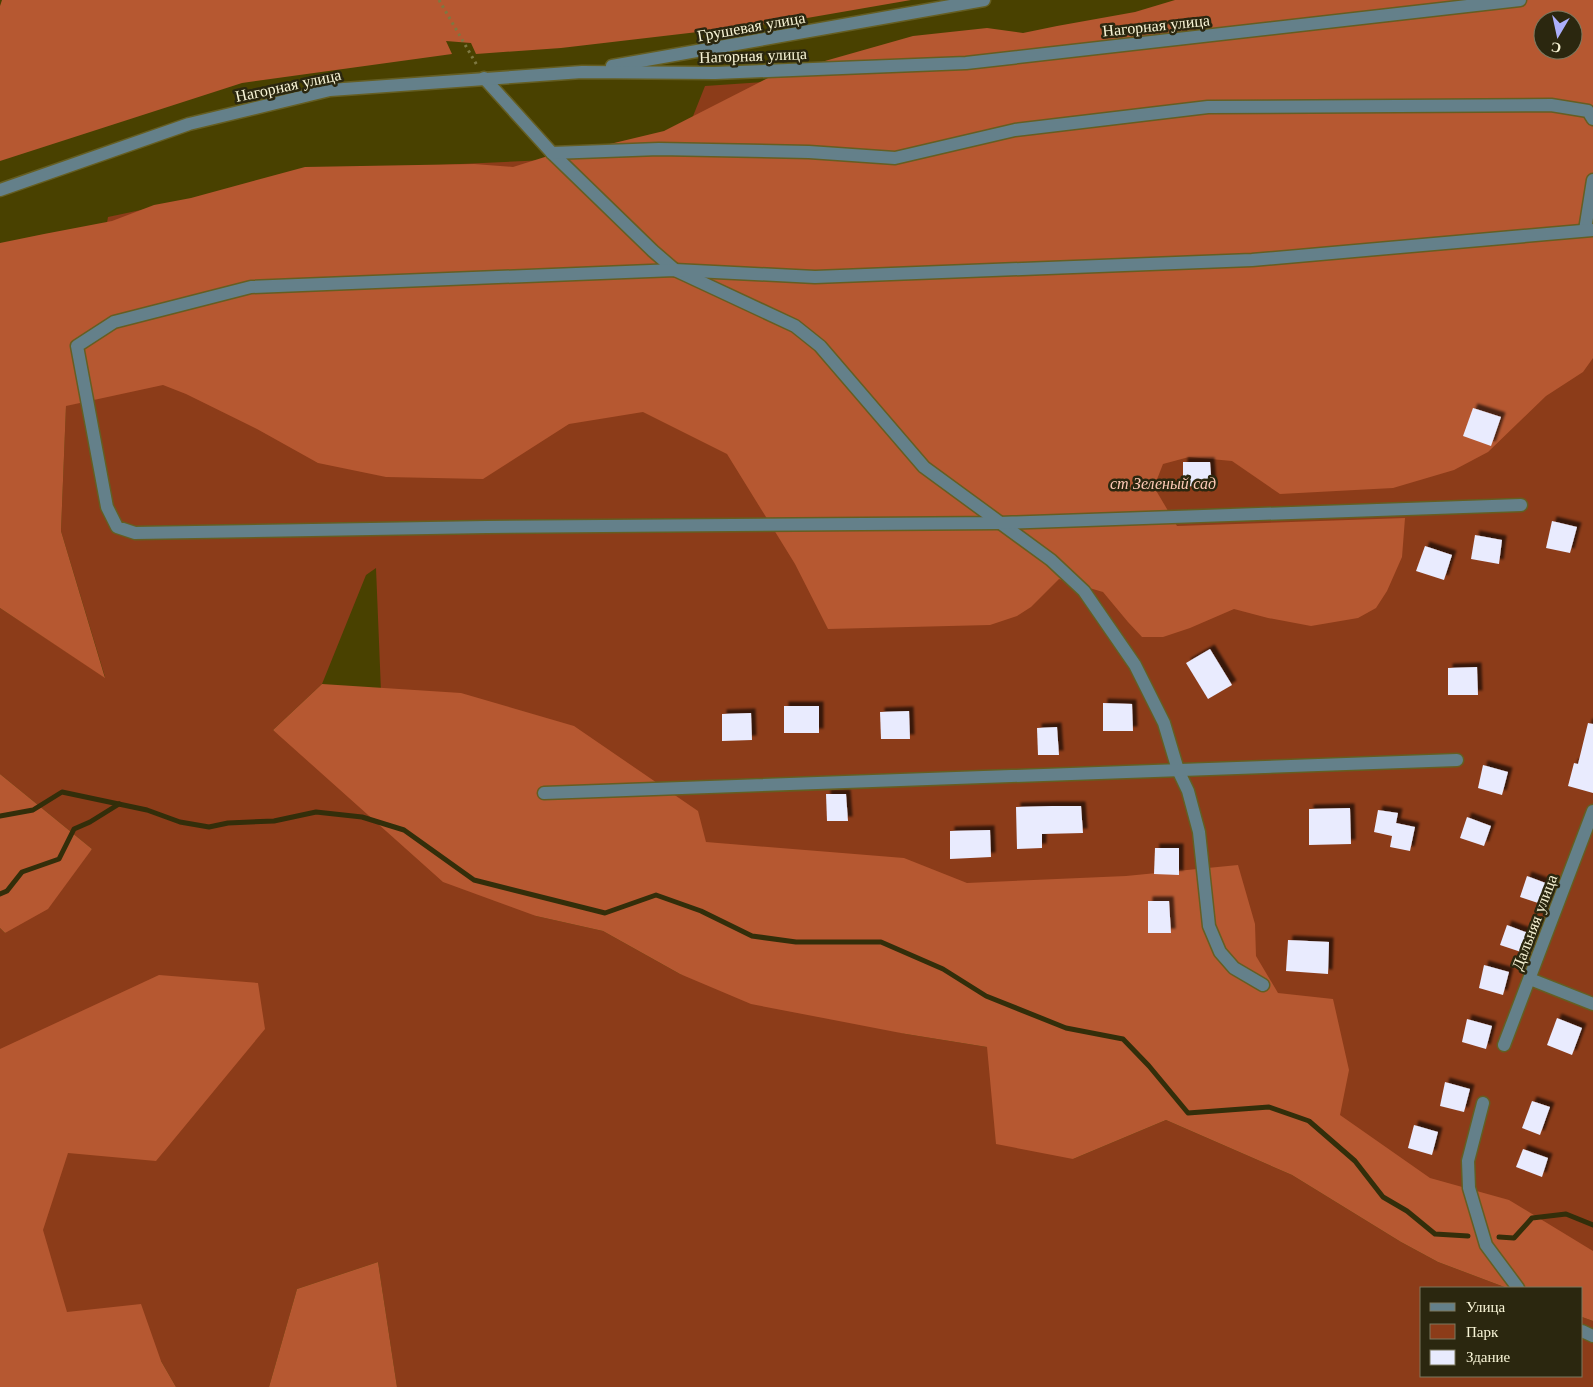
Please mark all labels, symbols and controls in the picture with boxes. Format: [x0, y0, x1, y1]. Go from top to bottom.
street label: Грушевая улица [695, 7, 807, 45]
street label: Нагорная улица [1101, 9, 1211, 41]
north arrow [1533, 10, 1583, 60]
text: С [1550, 38, 1562, 58]
street label: Нагорная улица [699, 43, 807, 67]
street label: Нагорная улица [233, 64, 343, 106]
park label: ст Зеленый сад [1110, 473, 1216, 493]
street label: Дальняя улица [1507, 871, 1561, 973]
legend [1420, 1287, 1583, 1377]
text: Улица [1466, 1297, 1505, 1316]
text: Парк [1466, 1322, 1499, 1341]
text: Здание [1466, 1347, 1510, 1366]

